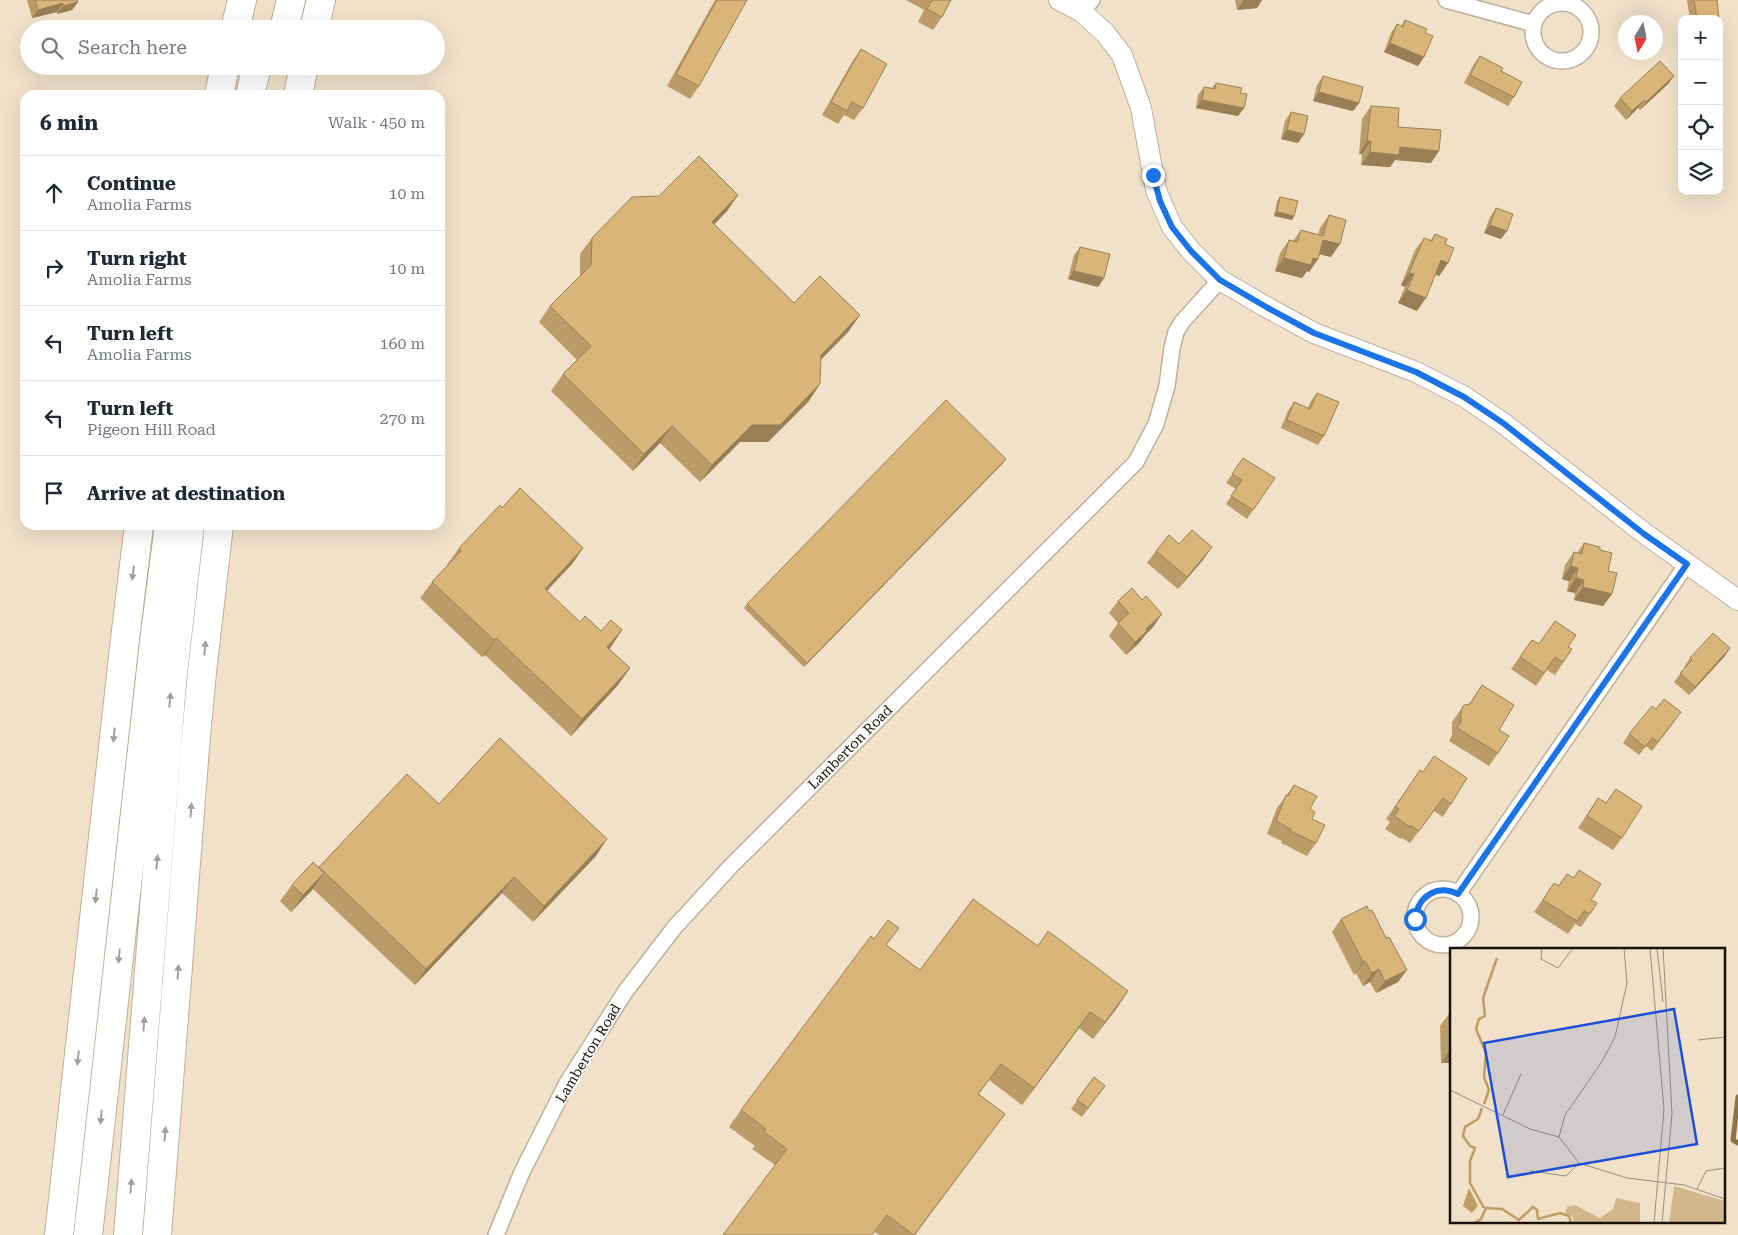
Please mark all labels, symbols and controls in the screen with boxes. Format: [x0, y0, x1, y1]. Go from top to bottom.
north arrow [1618, 15, 1663, 60]
map controls [1678, 15, 1723, 195]
button: + [1678, 15, 1723, 60]
search box [20, 20, 445, 75]
icon: search [38, 34, 66, 62]
text: Search here [78, 36, 187, 59]
button: − [1678, 60, 1723, 105]
button: locate [1678, 105, 1723, 150]
text: 6 min [40, 111, 98, 135]
text: Walk · 450 m [328, 113, 425, 132]
button: layers [1678, 150, 1723, 195]
route end [1142, 164, 1165, 187]
text: Continue [87, 172, 176, 195]
icon: ahead [40, 179, 68, 207]
text: 10 m [388, 184, 425, 203]
text: Amolia Farms [87, 195, 192, 214]
text: Turn right [87, 247, 187, 270]
icon: right [40, 254, 68, 282]
text: 10 m [388, 259, 425, 278]
text: Amolia Farms [87, 270, 192, 289]
text: Turn left [87, 322, 173, 345]
icon: left [40, 329, 68, 357]
text: 160 m [379, 334, 425, 353]
text: Amolia Farms [87, 345, 192, 364]
text: Turn left [87, 397, 173, 420]
icon: left [40, 404, 68, 432]
text: 270 m [379, 409, 425, 428]
text: Pigeon Hill Road [87, 420, 216, 439]
icon: arrive [40, 479, 68, 507]
text: Arrive at destination [87, 482, 285, 505]
one-way arrow [129, 566, 137, 582]
one-way arrow [201, 640, 209, 656]
one-way arrow [166, 692, 174, 708]
street label: Lamberton Road [805, 702, 895, 792]
one-way arrow [110, 727, 118, 743]
one-way arrow [187, 802, 195, 818]
one-way arrow [153, 854, 161, 870]
one-way arrow [92, 889, 100, 905]
route start [1404, 908, 1427, 931]
one-way arrow [115, 948, 123, 964]
inset map [1450, 948, 1726, 1222]
one-way arrow [174, 964, 182, 980]
street label: Lamberton Road [552, 1001, 624, 1105]
one-way arrow [141, 1016, 149, 1032]
one-way arrow [74, 1050, 82, 1066]
one-way arrow [97, 1110, 105, 1126]
one-way arrow [161, 1126, 169, 1142]
one-way arrow [128, 1178, 136, 1194]

